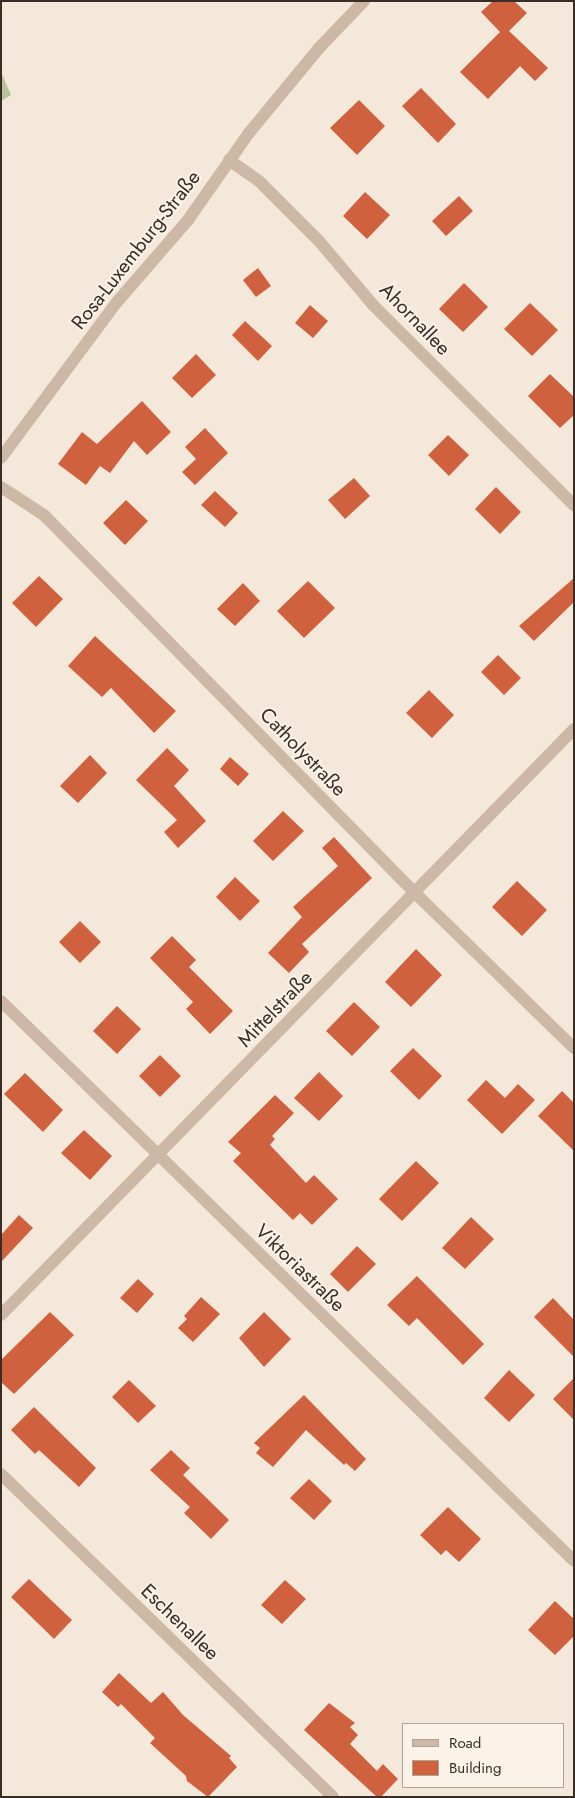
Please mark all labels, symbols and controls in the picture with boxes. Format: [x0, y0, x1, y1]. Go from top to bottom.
street label: Rosa-Luxemburg-Straße [67, 166, 205, 334]
street label: Ahornallee [375, 278, 455, 360]
street label: Catholystraße [255, 703, 351, 801]
street label: Mittelstraße [233, 966, 317, 1052]
street label: Viktoriastraße [250, 1219, 350, 1317]
street label: Eschenallee [136, 1579, 224, 1665]
legend [402, 1723, 565, 1788]
text: Road [449, 1732, 481, 1754]
text: Building [449, 1757, 501, 1779]

